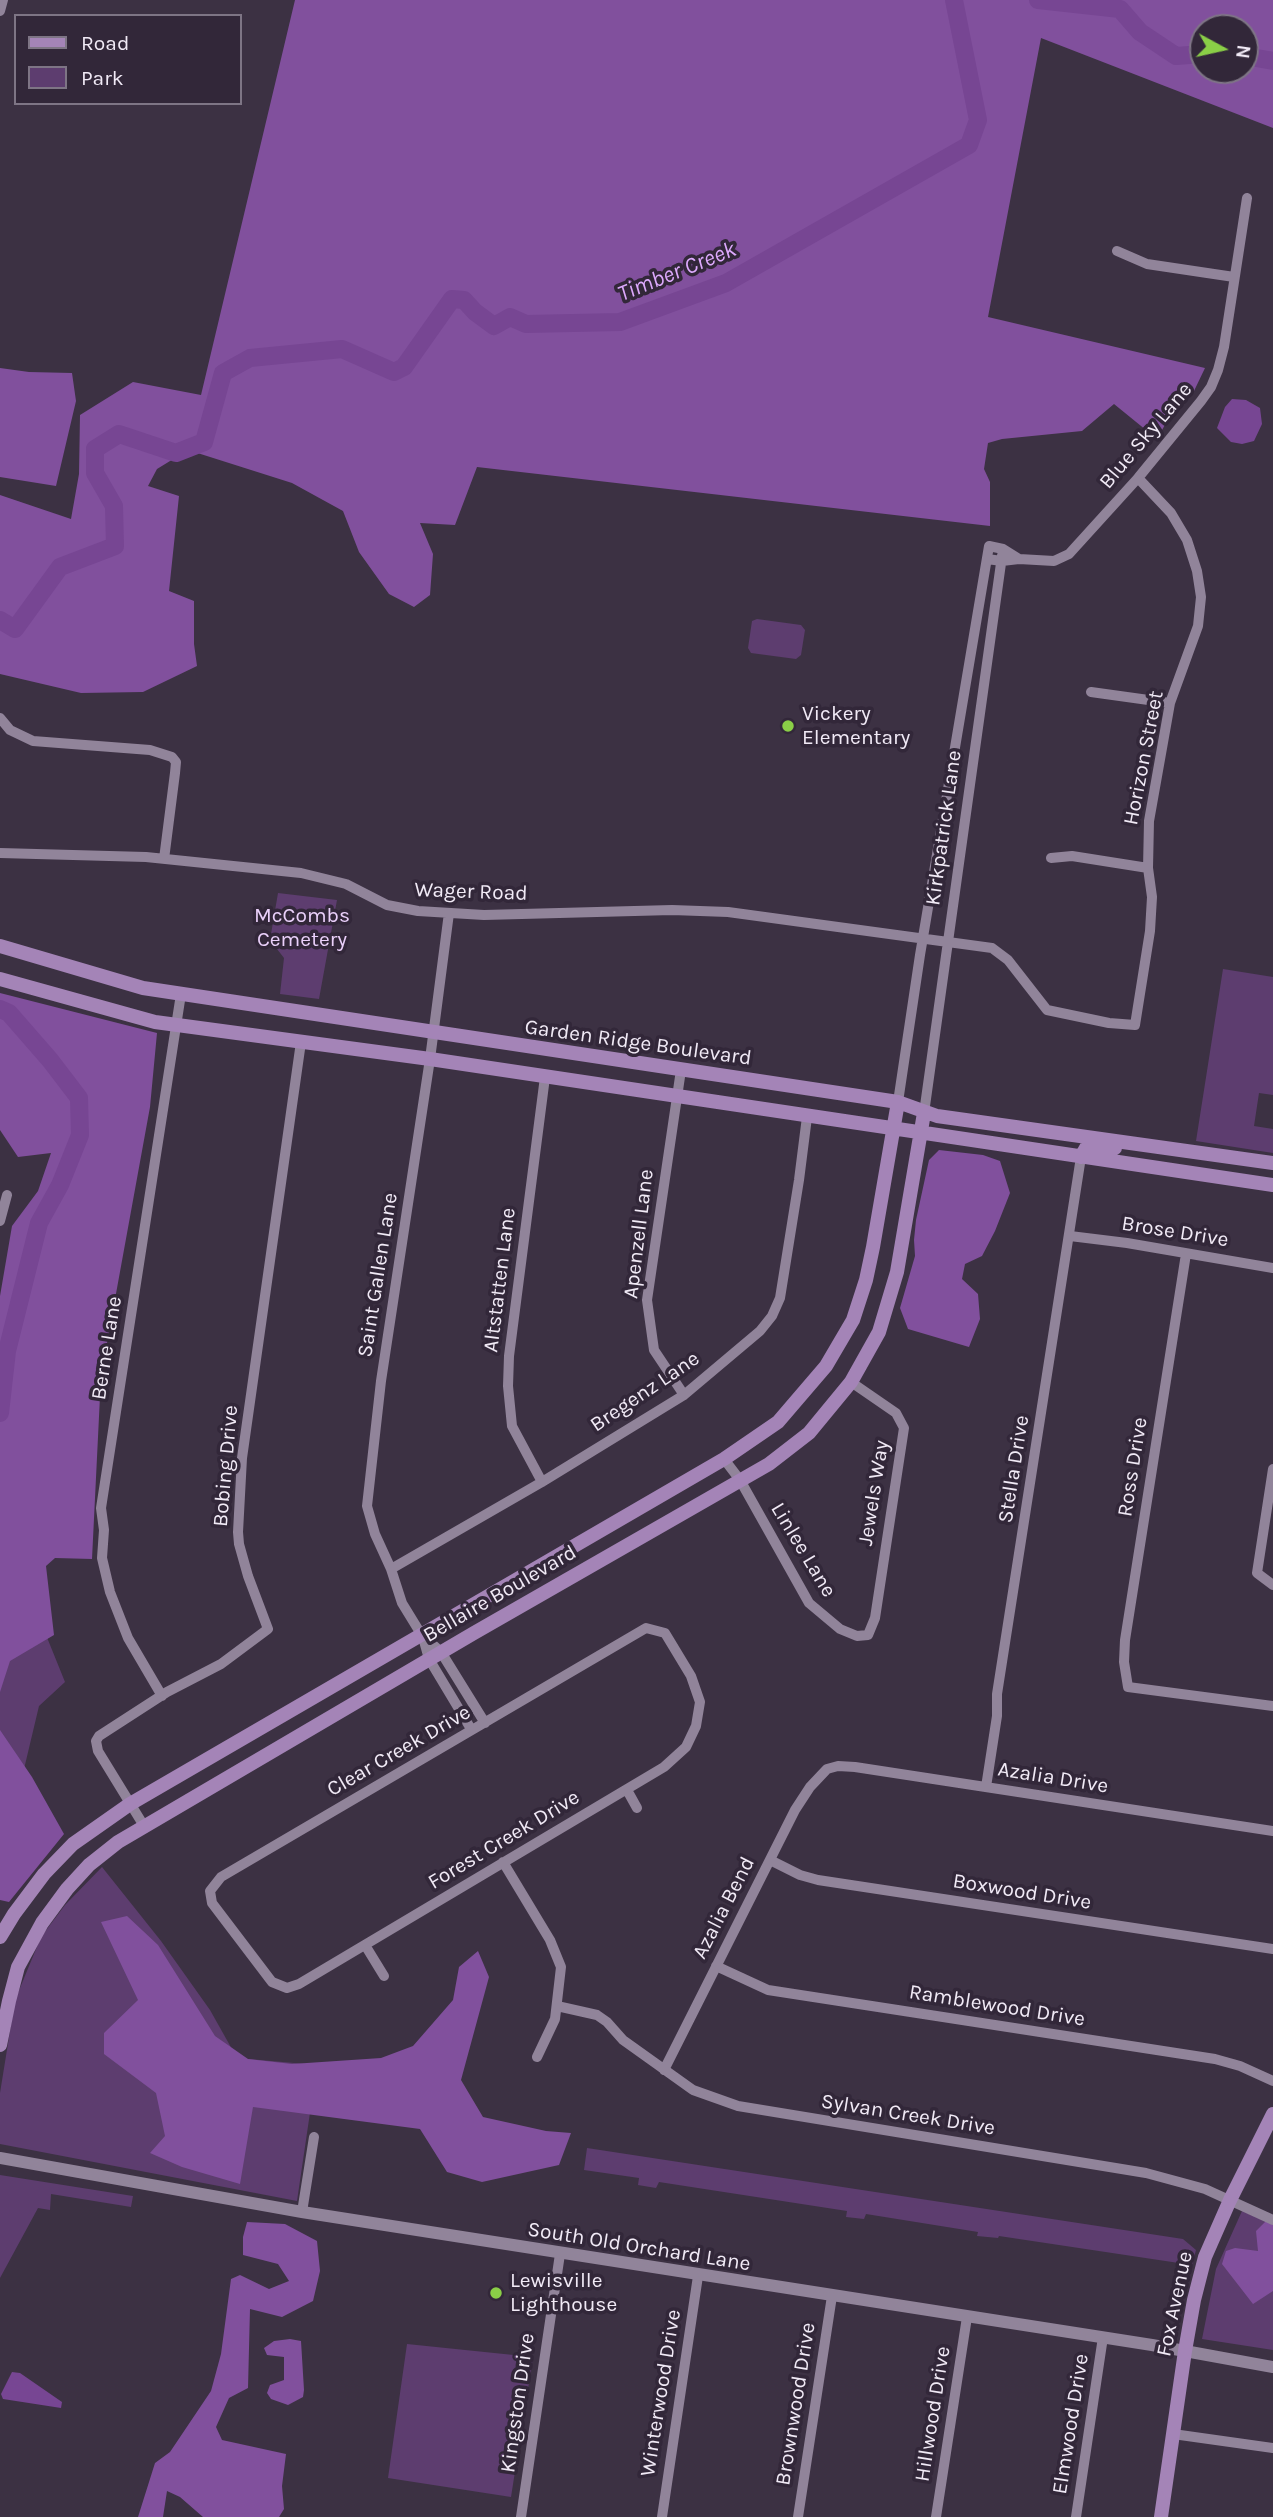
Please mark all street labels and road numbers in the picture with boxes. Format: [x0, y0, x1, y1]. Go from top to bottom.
street label: Blue Sky Lane [1094, 378, 1198, 494]
street label: Horizon Street [1119, 689, 1169, 827]
street label: Kirkpatrick Lane [921, 749, 967, 907]
street label: Wager Road [414, 877, 528, 907]
street label: Garden Ridge Boulevard [523, 1015, 753, 1071]
street label: Apenzell Lane [619, 1168, 659, 1300]
street label: Saint Gallen Lane [353, 1191, 403, 1359]
street label: Altstatten Lane [479, 1206, 521, 1354]
street label: Brose Drive [1120, 1211, 1230, 1253]
street label: Berne Lane [86, 1294, 128, 1402]
street label: Bregenz Lane [586, 1346, 704, 1438]
street label: Bobing Drive [208, 1404, 244, 1528]
street label: Stella Drive [993, 1413, 1035, 1525]
street label: Ross Drive [1113, 1415, 1153, 1519]
street label: Jewels Way [853, 1438, 895, 1548]
street label: Linlee Lane [765, 1498, 841, 1602]
street label: Bellaire Boulevard [419, 1540, 581, 1648]
street label: Clear Creek Drive [323, 1700, 475, 1802]
street label: Azalia Drive [996, 1757, 1110, 1799]
street label: Forest Creek Drive [424, 1785, 584, 1895]
street label: Azalia Bend [688, 1853, 760, 1963]
street label: Boxwood Drive [951, 1869, 1093, 1915]
street label: Ramblewood Drive [907, 1980, 1087, 2032]
street label: Sylvan Creek Drive [819, 2089, 997, 2141]
street label: South Old Orchard Lane [526, 2217, 752, 2277]
street label: Fox Avenue [1152, 2249, 1198, 2359]
street label: Winterwood Drive [635, 2308, 687, 2478]
street label: Brownwood Drive [771, 2321, 821, 2487]
street label: Kingston Drive [496, 2332, 540, 2474]
street label: Hillwood Drive [910, 2345, 956, 2483]
street label: Elmwood Drive [1047, 2352, 1095, 2496]

